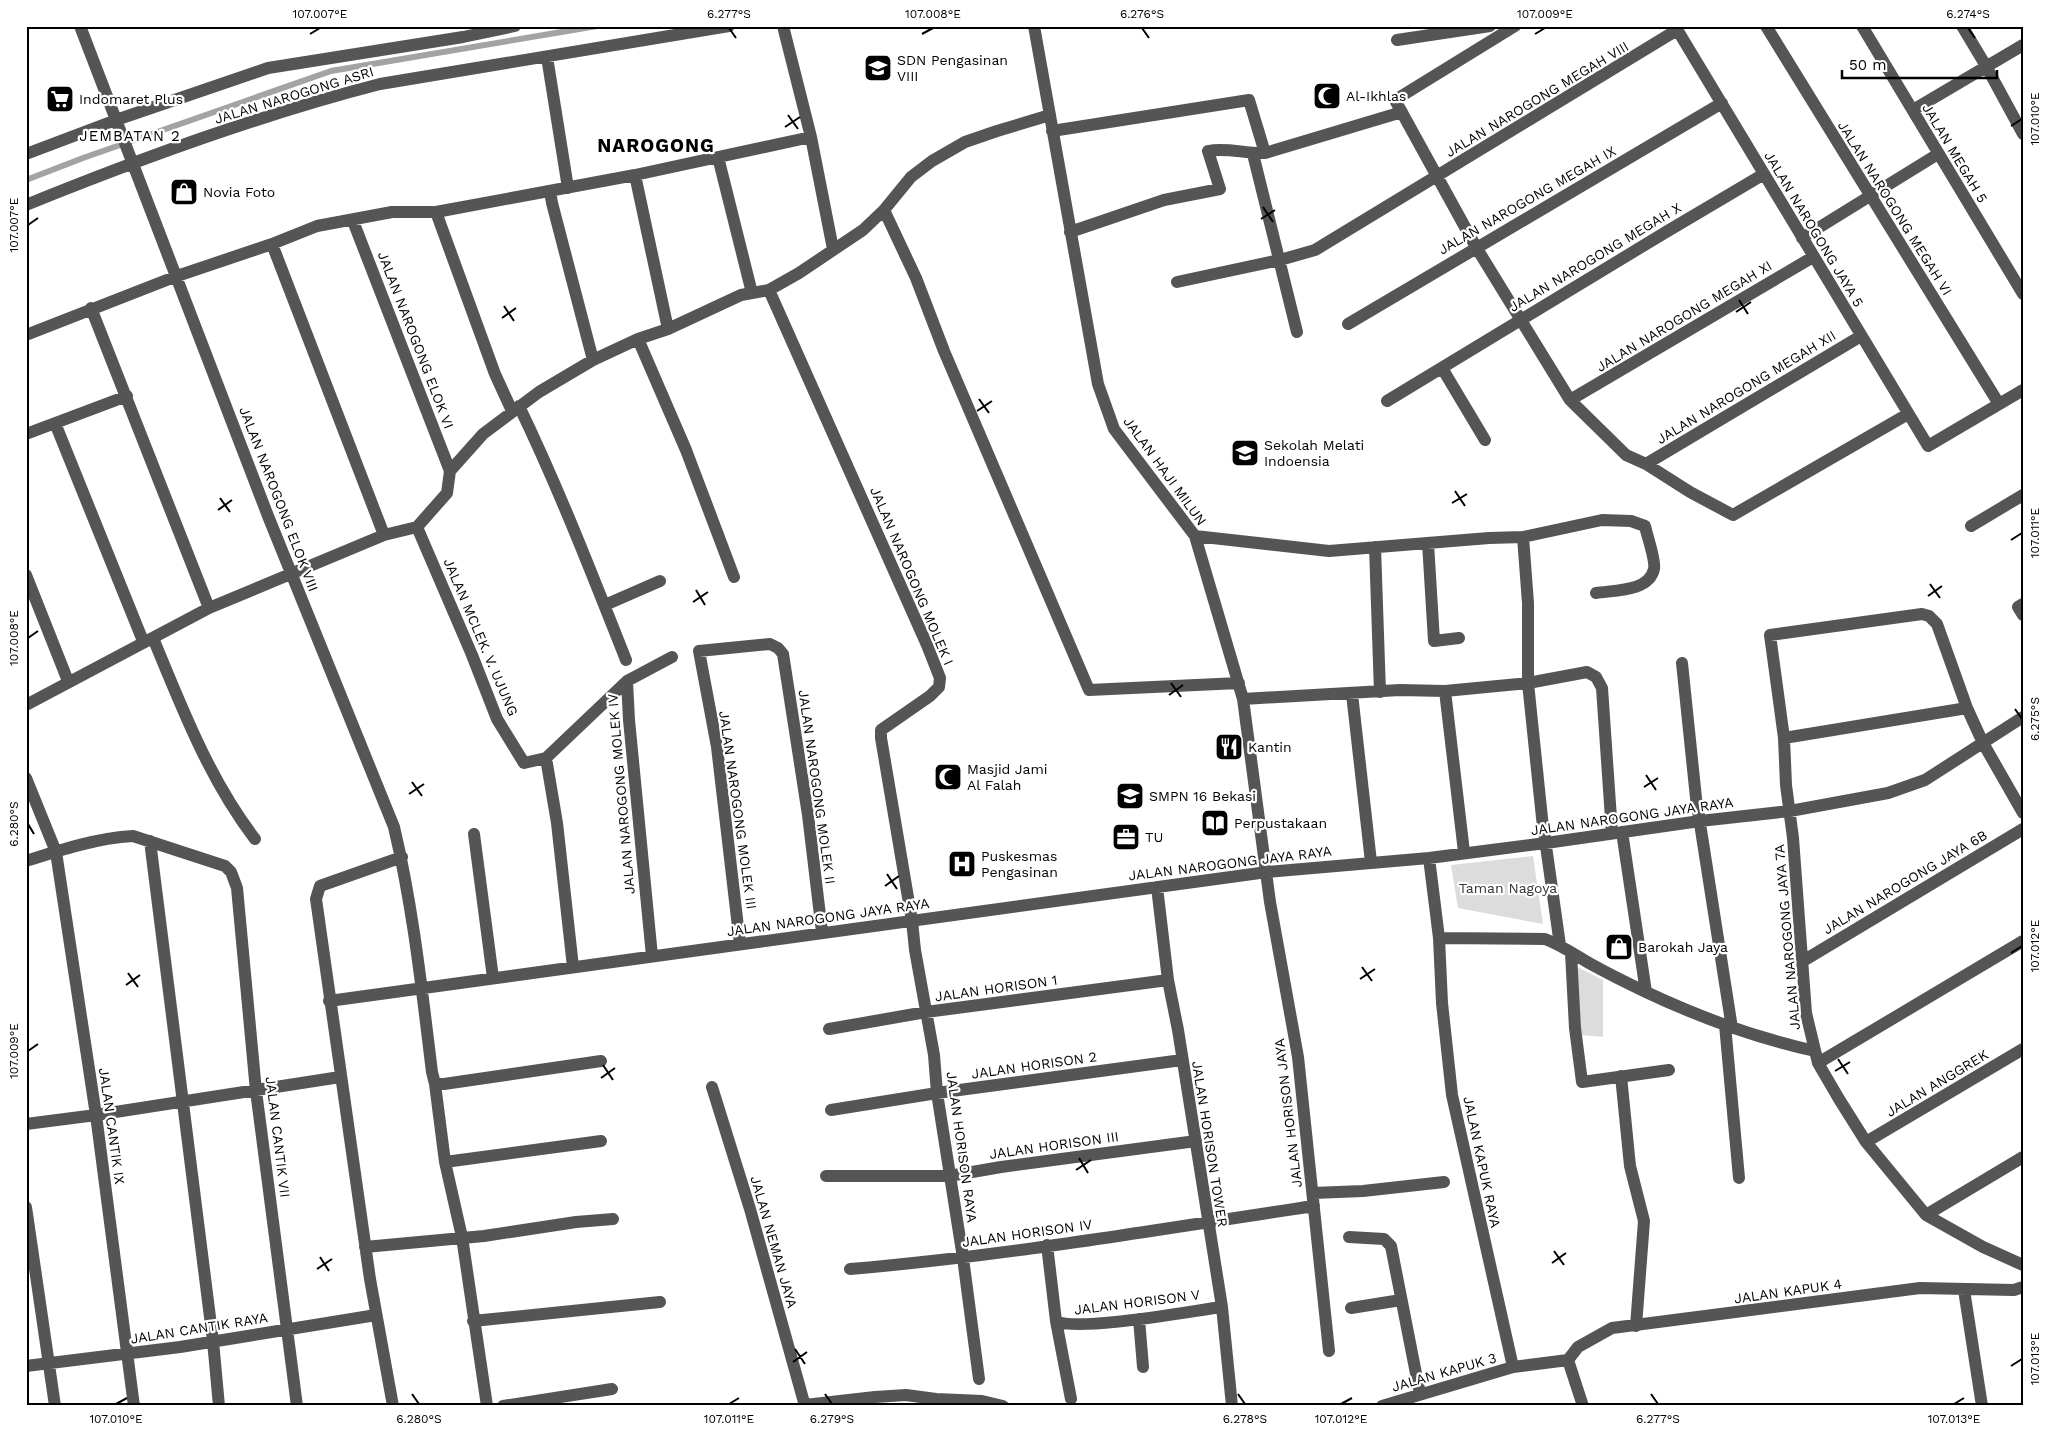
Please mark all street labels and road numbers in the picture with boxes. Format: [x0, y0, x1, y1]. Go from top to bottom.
street label: JALAN NAROGONG MEGAH VIII [1443, 38, 1631, 160]
street label: JALAN NAROGONG ASRI [213, 63, 375, 127]
street label: JALAN MEGAH 5 [1919, 101, 1991, 205]
street label: JALAN NAROGONG MEGAH VI [1835, 118, 1955, 298]
street label: JALAN NAROGONG MEGAH IX [1435, 143, 1619, 257]
street label: JALAN NAROGONG JAYA 5 [1761, 148, 1867, 310]
street label: JALAN NAROGONG MEGAH X [1506, 199, 1684, 315]
street label: JALAN NAROGONG ELOK VI [375, 249, 457, 431]
street label: JALAN NAROGONG MEGAH XI [1593, 257, 1775, 375]
street label: JALAN NAROGONG MEGAH XII [1654, 327, 1838, 447]
street label: JALAN NAROGONG ELOK VIII [236, 404, 322, 594]
street label: JALAN HAJI MILUN [1120, 414, 1210, 528]
street label: JALAN NAROGONG MOLEK I [867, 484, 957, 668]
street label: JALAN MCLEK. V. UJUNG [440, 556, 522, 718]
street label: JALAN NAROGONG MOLEK II [795, 689, 839, 885]
street label: JALAN NAROGONG MOLEK IV [604, 693, 638, 895]
street label: JALAN NAROGONG MOLEK III [716, 710, 760, 910]
street label: JALAN NAROGONG JAYA RAYA [1530, 794, 1734, 838]
street label: JALAN NAROGONG JAYA 6B [1820, 827, 1990, 937]
street label: JALAN NAROGONG JAYA RAYA [1127, 843, 1333, 883]
street label: JALAN NAROGONG JAYA 7A [1771, 843, 1803, 1031]
street label: JALAN NAROGONG JAYA RAYA [726, 895, 930, 939]
street label: JALAN HORISON 1 [934, 971, 1058, 1005]
street label: JALAN HORISON JAYA [1271, 1038, 1305, 1188]
street label: JALAN ANGGREK [1883, 1046, 1991, 1120]
street label: JALAN HORISON 2 [970, 1048, 1098, 1082]
street label: JALAN HORISON TOWER [1189, 1060, 1231, 1228]
street label: JALAN CANTIK IX [96, 1067, 128, 1185]
street label: JALAN HORISON RAYA [943, 1071, 981, 1223]
street label: JALAN CANTIK VII [263, 1076, 293, 1198]
street label: JALAN KAPUK RAYA [1460, 1095, 1504, 1229]
street label: JALAN HORISON III [988, 1128, 1120, 1162]
street label: JALAN NEMAN JAYA [747, 1174, 801, 1310]
street label: JALAN HORISON IV [961, 1216, 1093, 1250]
street label: JALAN KAPUK 4 [1733, 1276, 1843, 1306]
street label: JALAN HORISON V [1073, 1286, 1201, 1318]
street label: JALAN CANTIK RAYA [129, 1309, 269, 1347]
street label: JALAN KAPUK 3 [1390, 1349, 1498, 1395]

